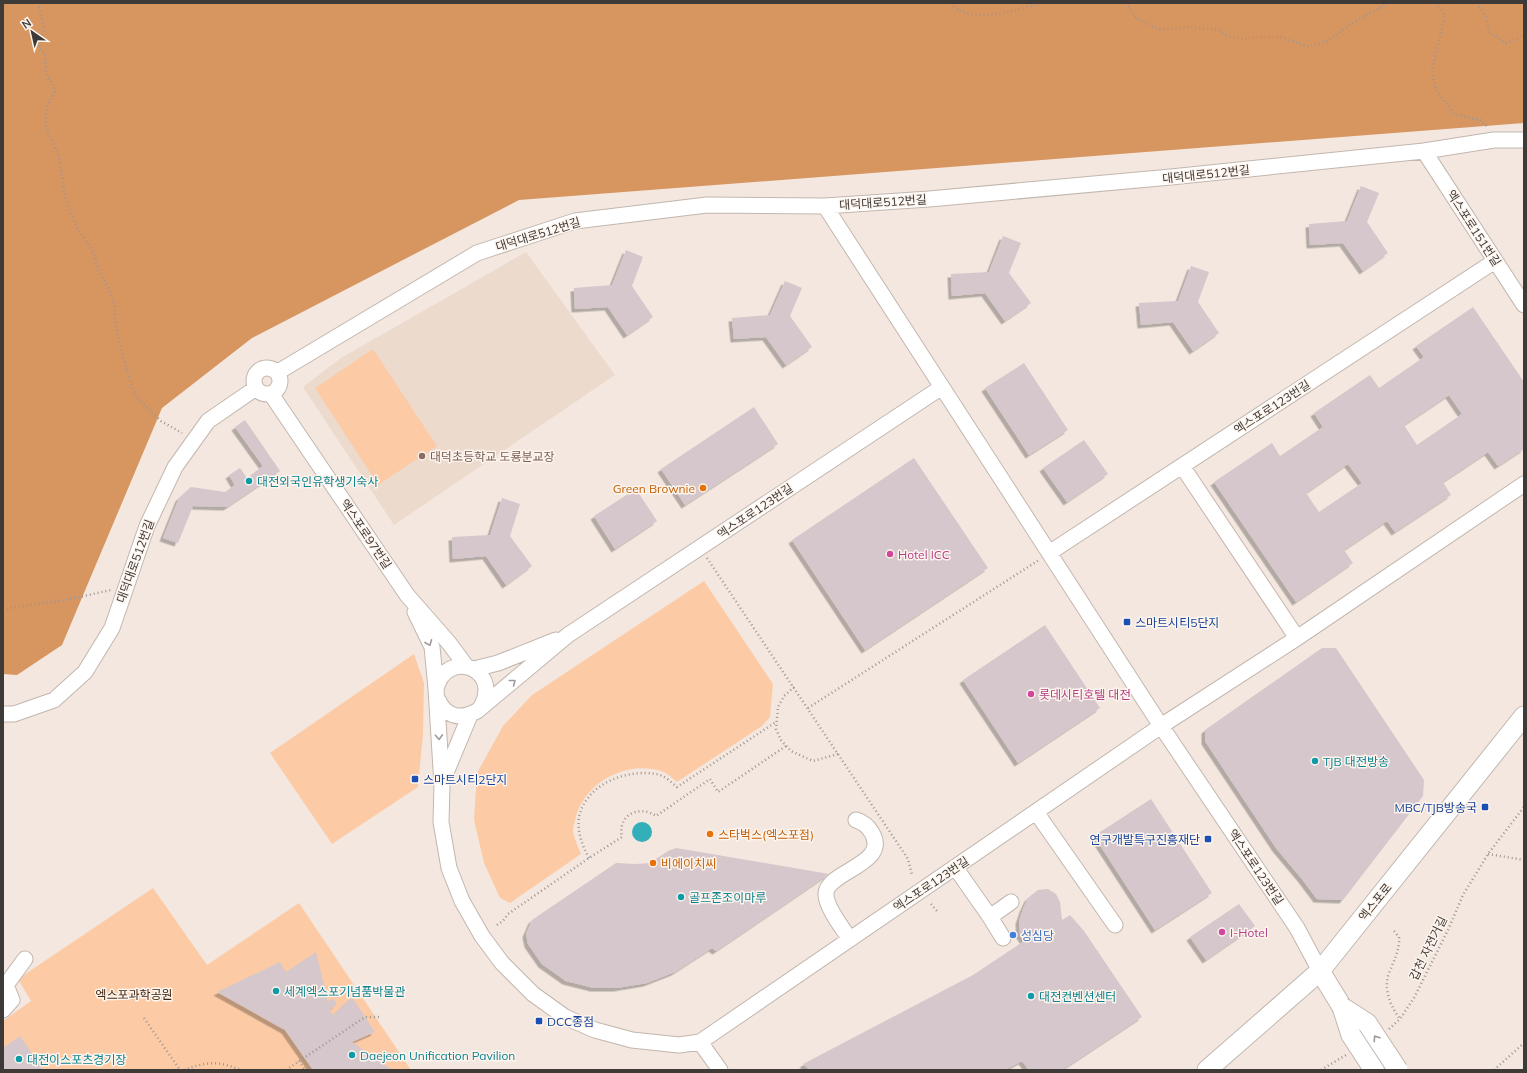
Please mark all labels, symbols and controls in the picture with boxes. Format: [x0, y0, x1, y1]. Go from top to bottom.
north arrow [12, 12, 52, 52]
text: N [19, 16, 34, 32]
street label: 대덕대로512번길 [1162, 162, 1250, 186]
street label: 엑스포로151번길 [1444, 187, 1504, 269]
street label: 대덕대로512번길 [839, 191, 927, 213]
street label: 대덕대로512번길 [494, 214, 582, 254]
street label: 엑스포로123번길 [1231, 377, 1313, 437]
place label: 대덕초등학교 도룡분교장 [430, 449, 555, 464]
marker: 대덕초등학교 도룡분교장 [417, 451, 427, 461]
place label: 대전외국인유학생기숙사 [257, 474, 378, 489]
marker: 대전외국인유학생기숙사 [244, 476, 254, 486]
street label: 엑스포로123번길 [714, 480, 796, 542]
place label: Green Brownie [613, 481, 695, 496]
marker: Green Brownie [698, 483, 708, 493]
street label: 엑스포로97번길 [337, 496, 395, 572]
street label: 대덕대로512번길 [113, 517, 157, 605]
place label: Hotel ICC [898, 547, 950, 562]
marker: Hotel ICC [885, 549, 895, 559]
place label: 스마트시티5단지 [1135, 615, 1219, 630]
marker: 스마트시티5단지 [1122, 617, 1132, 627]
one-way arrow [425, 639, 433, 646]
one-way arrow [509, 679, 516, 686]
place label: 롯데시티호텔 대전 [1039, 687, 1130, 702]
marker: 롯데시티호텔 대전 [1026, 689, 1036, 699]
one-way arrow [434, 734, 443, 740]
place label: TJB 대전방송 [1323, 754, 1389, 769]
marker: TJB 대전방송 [1310, 756, 1320, 766]
place label: 스마트시티2단지 [423, 772, 507, 787]
marker: 스마트시티2단지 [410, 774, 420, 784]
place label: MBC/TJB방송국 [1394, 800, 1477, 815]
marker: MBC/TJB방송국 [1480, 802, 1490, 812]
street label: 엑스포로123번길 [1225, 826, 1287, 908]
place label: 스타벅스(엑스포점) [718, 827, 814, 842]
marker: 스타벅스(엑스포점) [705, 829, 715, 839]
place label: 연구개발특구진흥재단 [1090, 832, 1200, 847]
marker: 연구개발특구진흥재단 [1203, 834, 1213, 844]
street label: 엑스포로123번길 [890, 853, 972, 915]
place label: 비에이치씨 [661, 856, 716, 871]
marker: 비에이치씨 [648, 858, 658, 868]
street label: 엑스포로 [1355, 880, 1395, 924]
place label: 골프존조이마루 [689, 890, 766, 905]
marker: 골프존조이마루 [676, 892, 686, 902]
street label: 갑천 자전거길 [1406, 914, 1450, 982]
place label: I-Hotel [1230, 925, 1268, 940]
marker: I-Hotel [1217, 927, 1227, 937]
place label: 성심당 [1021, 928, 1054, 943]
marker: 성심당 [1008, 930, 1018, 940]
place label: 세계엑스포기념품박물관 [284, 984, 405, 999]
marker: 세계엑스포기념품박물관 [271, 986, 281, 996]
park label: 엑스포과학공원 [95, 987, 173, 1002]
place label: 대전컨벤션센터 [1039, 989, 1116, 1004]
marker: 대전컨벤션센터 [1026, 991, 1036, 1001]
place label: DCC종점 [547, 1014, 594, 1029]
marker: DCC종점 [534, 1016, 544, 1026]
one-way arrow [1374, 1035, 1381, 1042]
place label: Daejeon Unification Pavilion [360, 1048, 515, 1063]
marker: Daejeon Unification Pavilion [347, 1050, 357, 1060]
place label: 대전이스포츠경기장 [27, 1052, 126, 1067]
marker: 대전이스포츠경기장 [14, 1054, 24, 1064]

